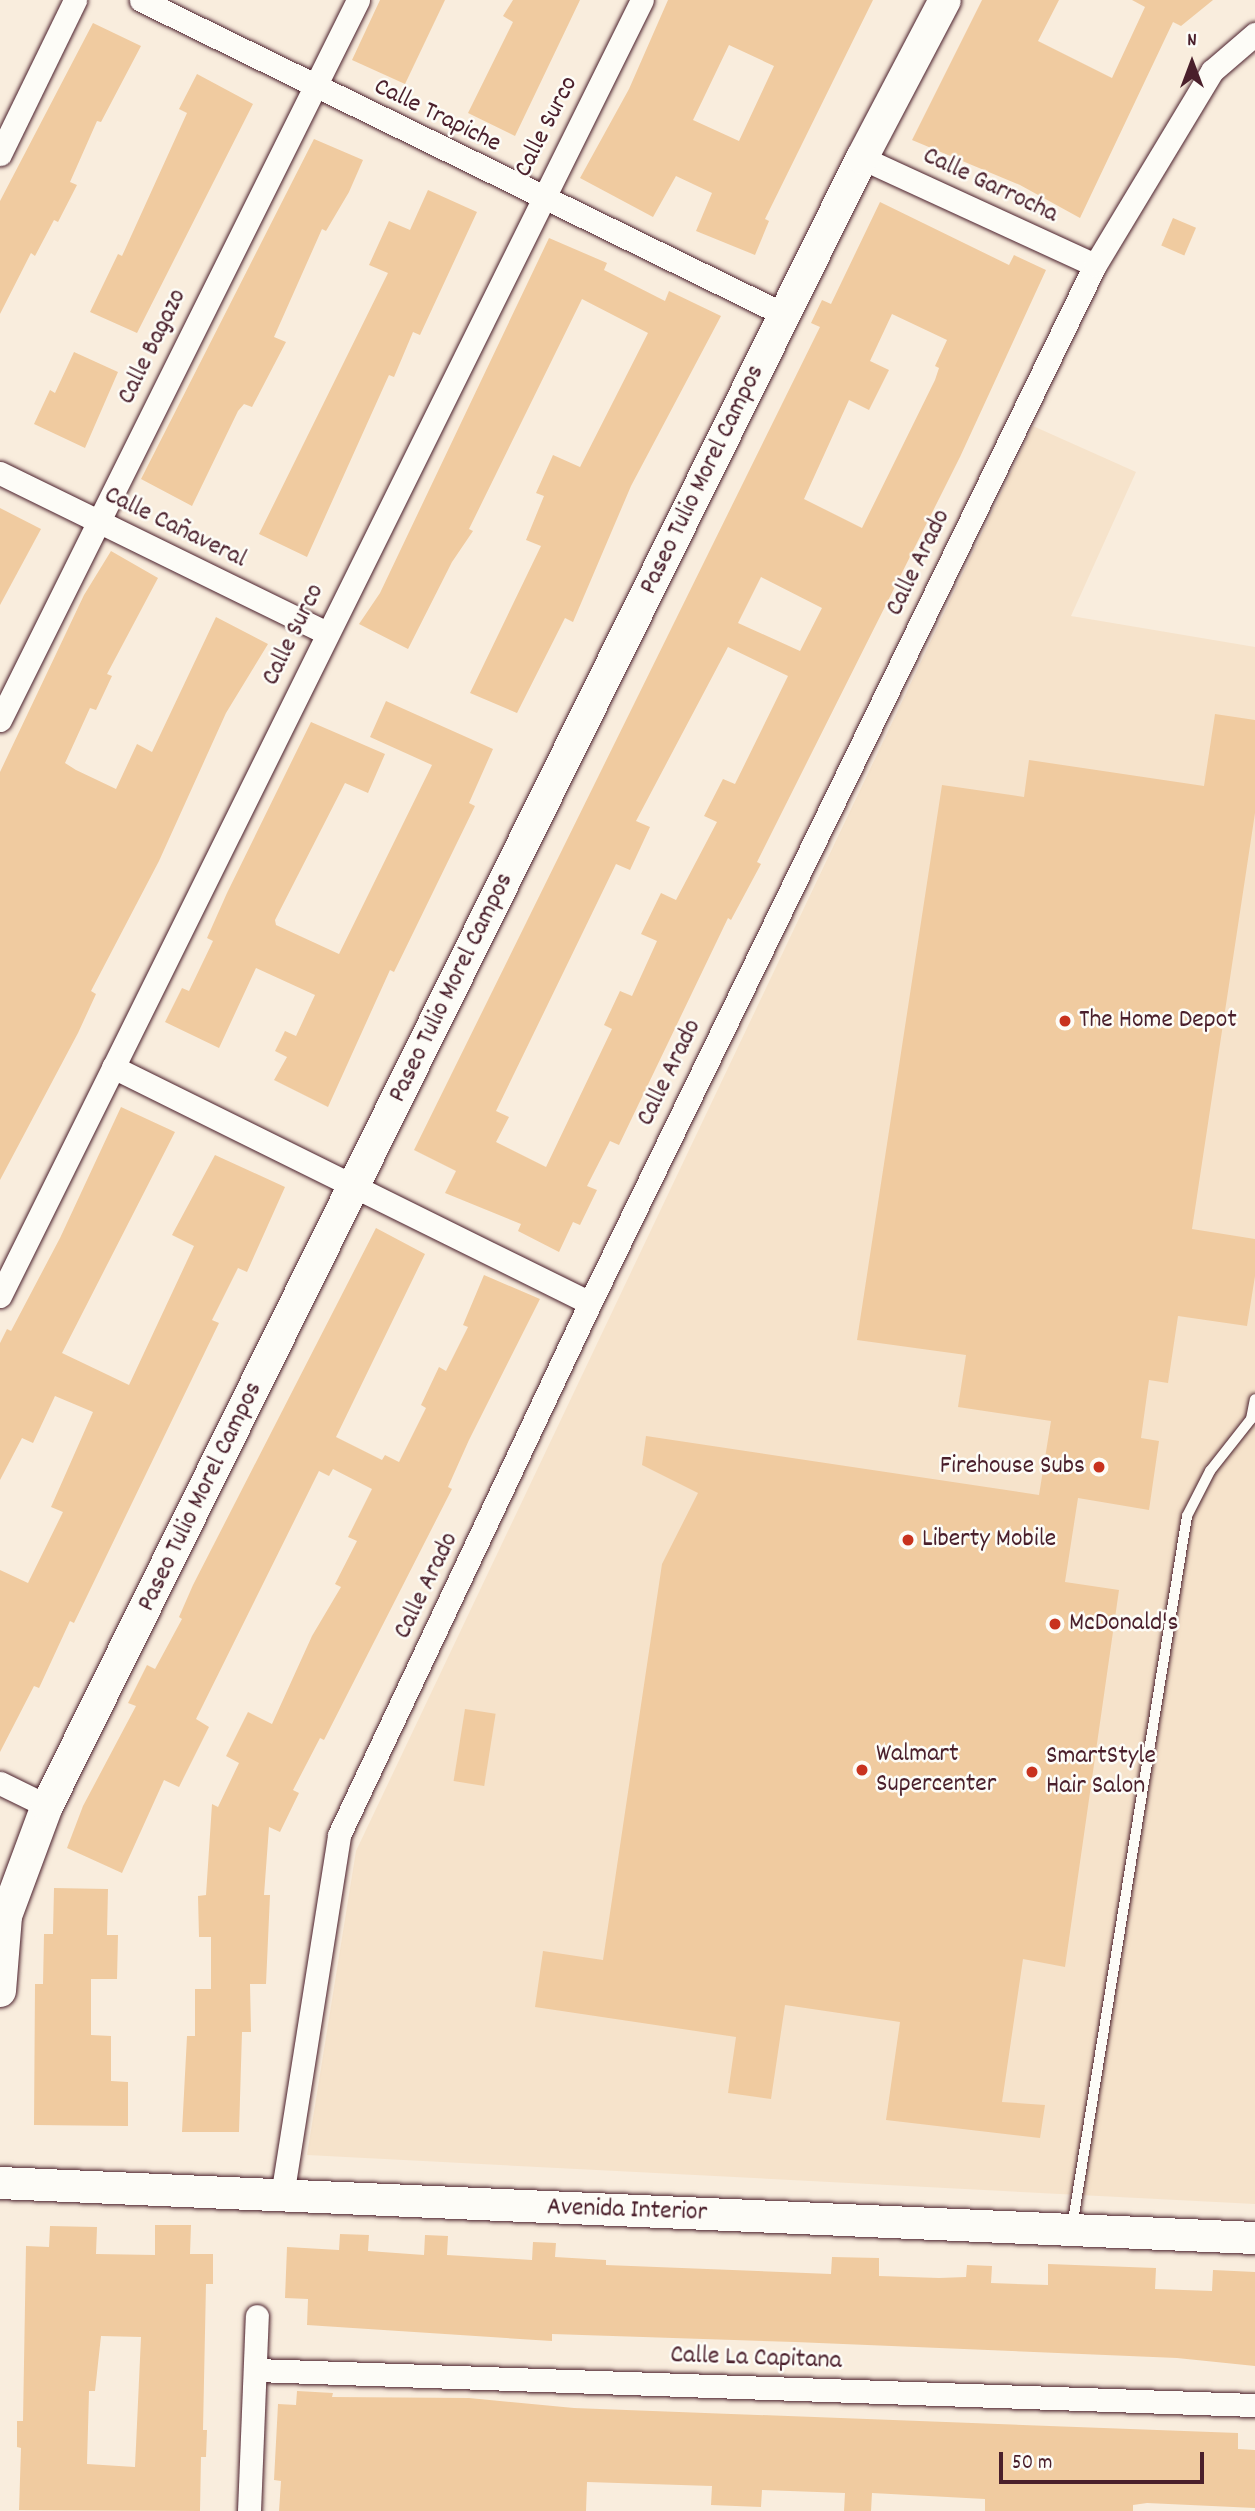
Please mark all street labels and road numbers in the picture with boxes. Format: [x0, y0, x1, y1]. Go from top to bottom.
street label: Calle Surco [508, 71, 586, 183]
street label: Calle Trapiche [368, 72, 506, 160]
street label: Calle Garrocha [917, 141, 1063, 231]
street label: Calle Bagazo [112, 284, 194, 410]
street label: Paseo Tulio Morel Campos [634, 360, 772, 600]
street label: Calle Cañaveral [99, 480, 251, 576]
street label: Calle Arado [880, 505, 958, 621]
street label: Calle Surco [256, 579, 332, 691]
street label: Paseo Tulio Morel Campos [383, 868, 521, 1108]
street label: Calle Arado [631, 1015, 709, 1131]
street label: Paseo Tulio Morel Campos [132, 1377, 270, 1617]
street label: Calle Arado [388, 1528, 466, 1644]
street label: Avenida Interior [546, 2193, 708, 2229]
street label: Calle La Capitana [670, 2340, 842, 2378]

